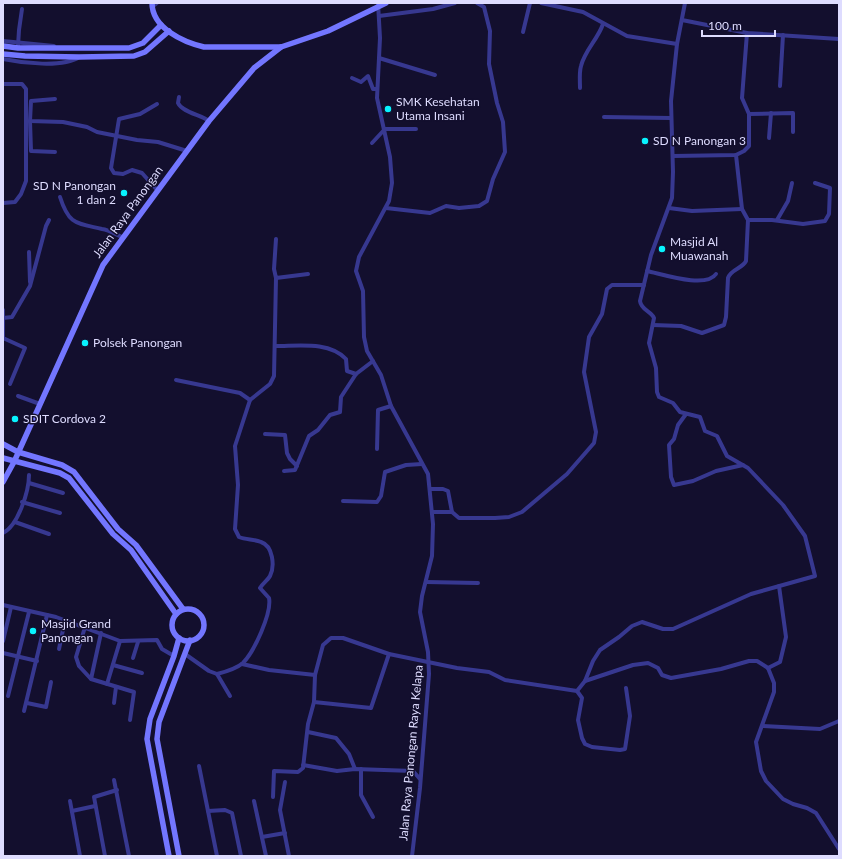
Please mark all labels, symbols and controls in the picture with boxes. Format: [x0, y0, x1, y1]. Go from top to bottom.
scale bar [702, 12, 775, 38]
text: 100 m [708, 18, 742, 33]
place label: SMK Kesehatan Utama Insani [396, 94, 480, 123]
marker: SMK Kesehatan Utama Insani [383, 104, 393, 114]
place label: SD N Panongan 3 [653, 133, 746, 148]
marker: SD N Panongan 3 [640, 136, 650, 146]
street label: Jalan Raya Panongan [89, 163, 166, 261]
place label: SD N Panongan 1 dan 2 [33, 178, 116, 207]
marker: SD N Panongan 1 dan 2 [119, 188, 129, 198]
place label: Masjid Al Muawanah [670, 234, 728, 263]
marker: Masjid Al Muawanah [657, 244, 667, 254]
place label: Polsek Panongan [93, 335, 182, 350]
marker: Polsek Panongan [80, 338, 90, 348]
place label: SDIT Cordova 2 [23, 411, 106, 426]
marker: SDIT Cordova 2 [10, 414, 20, 424]
place label: Masjid Grand Panongan [41, 616, 111, 645]
marker: Masjid Grand Panongan [28, 626, 38, 636]
street label: Jalan Raya Panongan Raya Kelapa [395, 664, 426, 842]

